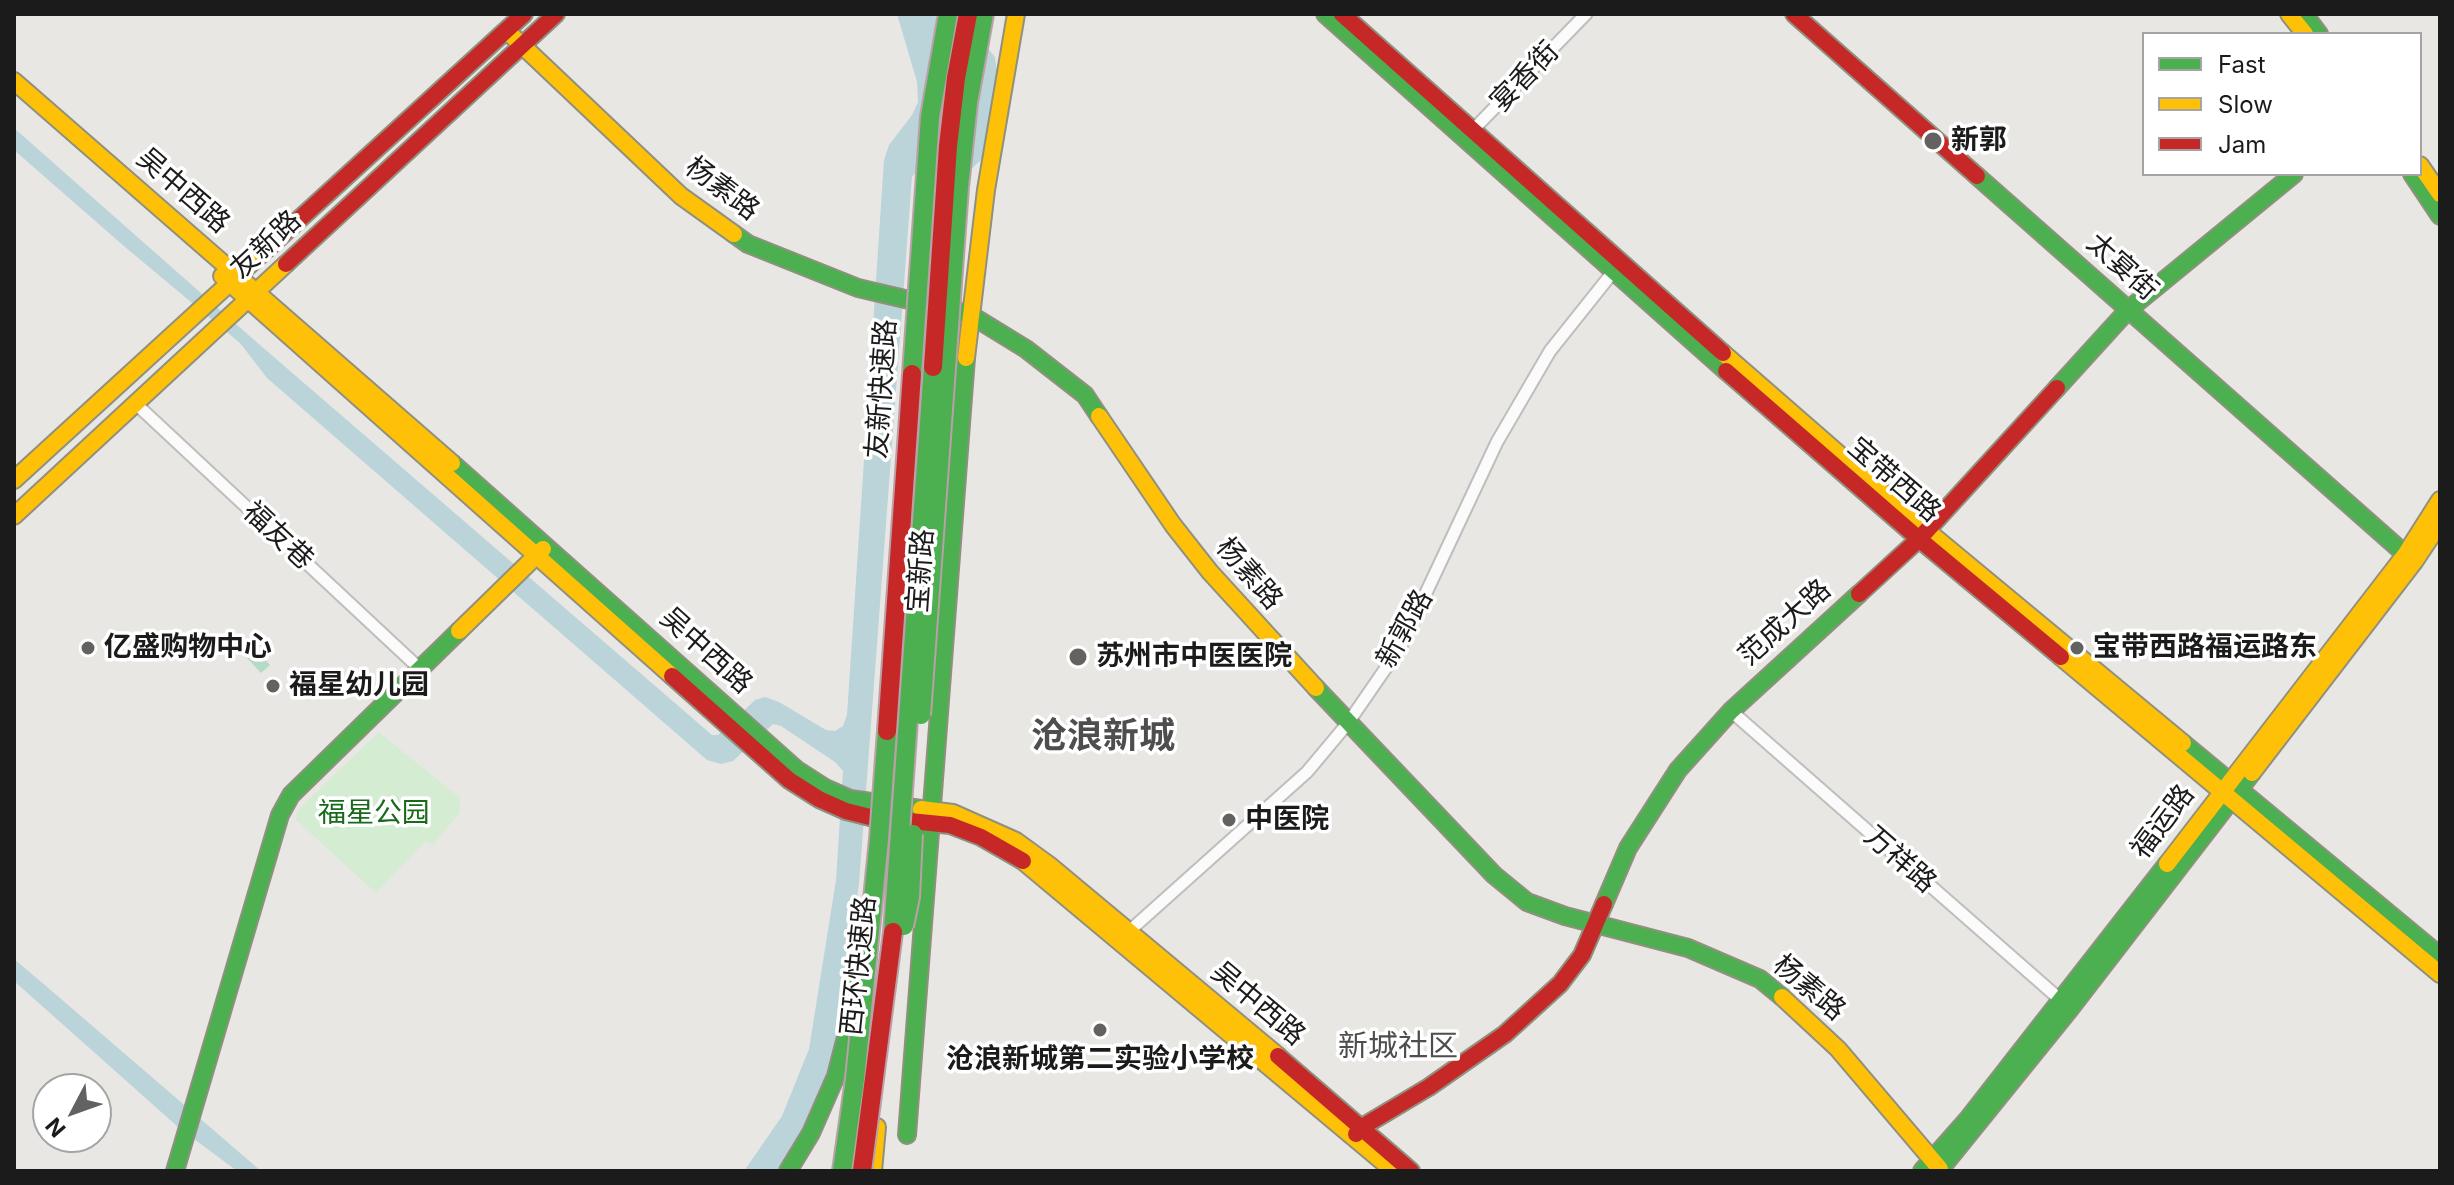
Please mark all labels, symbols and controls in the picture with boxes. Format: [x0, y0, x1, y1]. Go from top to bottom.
legend [2142, 32, 2422, 176]
street label: 宴香街 [1484, 35, 1566, 119]
text: Fast [2218, 50, 2266, 79]
text: Slow [2218, 90, 2273, 119]
place label: 新郭 [1951, 124, 2007, 158]
marker: 新郭 [1922, 130, 1944, 152]
text: Jam [2218, 130, 2266, 159]
street label: 吴中西路 [130, 142, 236, 240]
street label: 杨素路 [678, 150, 766, 228]
street label: 友新路 [224, 204, 308, 286]
street label: 太宴街 [2080, 226, 2164, 308]
street label: 友新快速路 [860, 318, 904, 460]
street label: 宝带西路 [1841, 431, 1947, 529]
street label: 福友巷 [236, 495, 320, 577]
street label: 宝新路 [901, 528, 941, 614]
street label: 杨素路 [1209, 531, 1289, 617]
street label: 范成大路 [1732, 573, 1838, 673]
street label: 新郭路 [1370, 584, 1440, 674]
street label: 吴中西路 [653, 601, 759, 701]
place label: 亿盛购物中心 [104, 631, 272, 665]
place label: 宝带西路福运路东 [2093, 631, 2317, 665]
marker: 亿盛购物中心 [79, 639, 97, 657]
marker: 宝带西路福运路东 [2068, 639, 2086, 657]
place label: 苏州市中医医院 [1096, 640, 1292, 674]
marker: 苏州市中医医院 [1067, 646, 1089, 668]
place label: 福星幼儿园 [289, 669, 429, 703]
marker: 福星幼儿园 [264, 677, 282, 695]
district label: 沧浪新城 [1031, 715, 1175, 759]
street label: 福运路 [2124, 778, 2202, 866]
park label: 福星公园 [318, 797, 430, 831]
place label: 中医院 [1245, 803, 1329, 837]
marker: 中医院 [1220, 811, 1238, 829]
street label: 万祥路 [1857, 820, 1943, 900]
street label: 西环快速路 [835, 895, 883, 1037]
street label: 杨素路 [1766, 948, 1852, 1028]
street label: 吴中西路 [1204, 955, 1312, 1053]
marker: 沧浪新城第二实验小学校 [1091, 1021, 1109, 1039]
district label: 新城社区 [1338, 1029, 1458, 1065]
place label: 沧浪新城第二实验小学校 [946, 1043, 1254, 1077]
north arrow [32, 1073, 112, 1153]
text: N [40, 1113, 71, 1142]

